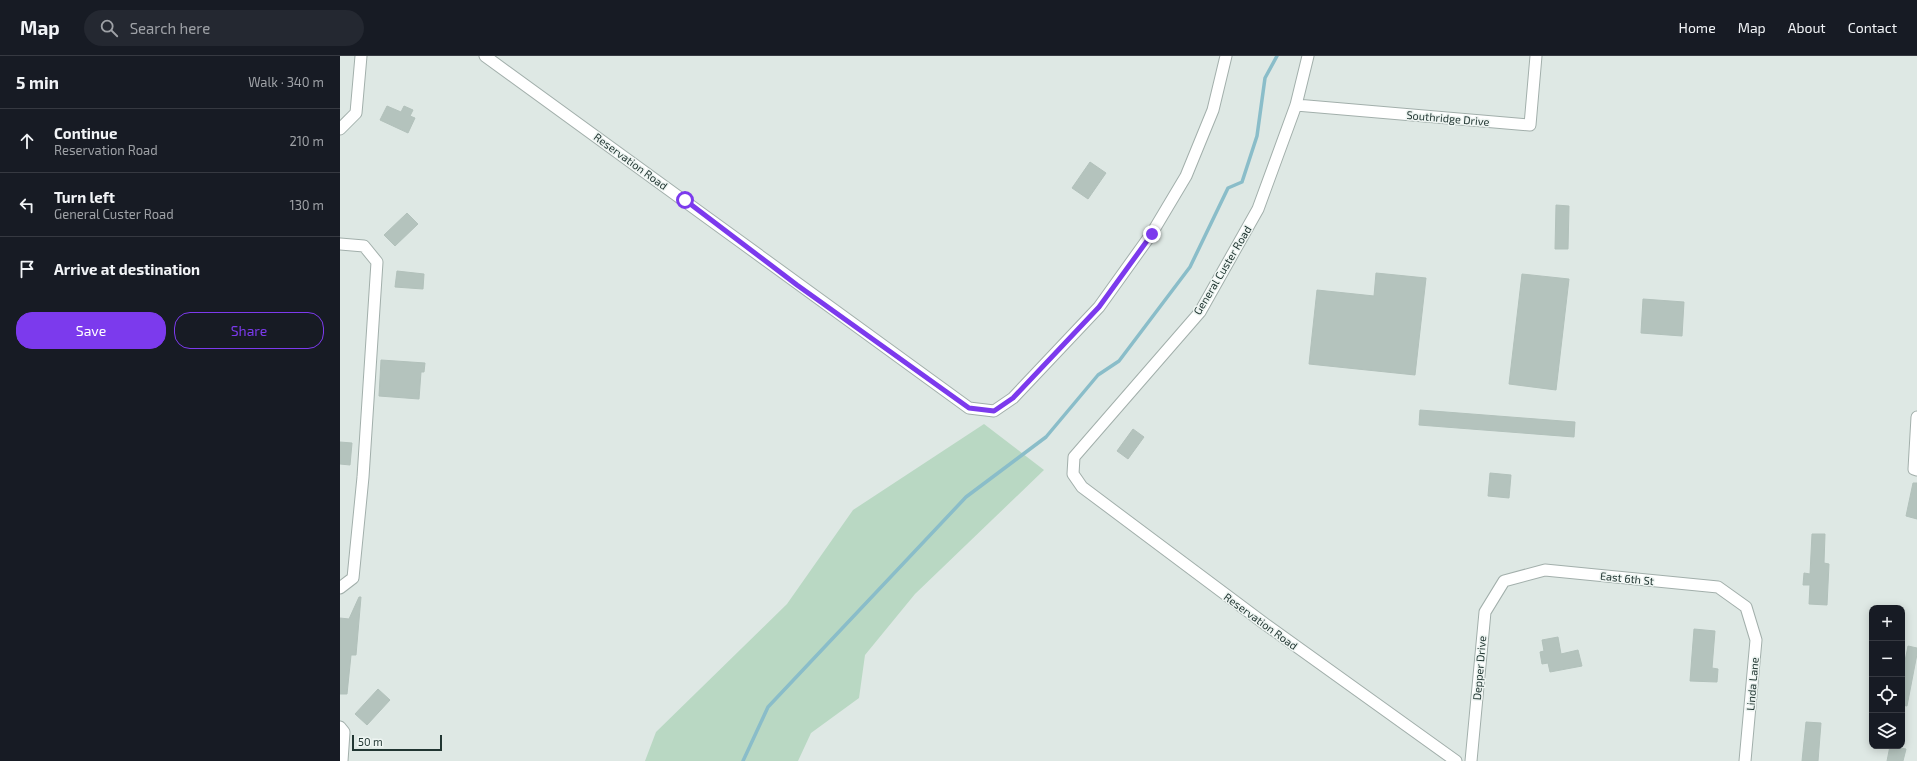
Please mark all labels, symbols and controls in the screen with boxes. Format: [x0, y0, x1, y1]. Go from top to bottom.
search box [84, 10, 364, 46]
text: Map [20, 16, 60, 39]
icon: search [98, 17, 120, 39]
text: Search here [130, 19, 210, 37]
text: Home [1679, 19, 1716, 36]
text: Map [1738, 19, 1766, 36]
text: About [1788, 19, 1826, 36]
text: Contact [1848, 19, 1897, 36]
text: 5 min [16, 72, 59, 92]
text: Walk · 340 m [248, 74, 324, 90]
street label: Southridge Drive [1406, 108, 1490, 128]
text: Continue [54, 124, 117, 142]
icon: ahead [16, 130, 38, 152]
street label: Reservation Road [592, 130, 670, 192]
text: 210 m [289, 133, 324, 149]
text: Reservation Road [54, 142, 158, 158]
text: Turn left [54, 188, 115, 206]
route start [676, 191, 694, 209]
icon: left [16, 194, 38, 216]
text: 130 m [289, 197, 324, 213]
text: General Custer Road [54, 206, 174, 222]
street label: General Custer Road [1190, 223, 1254, 317]
route end [1143, 225, 1161, 243]
icon: arrive [16, 258, 38, 280]
text: Arrive at destination [54, 260, 200, 278]
button: Save [16, 312, 166, 349]
button: Share [174, 312, 324, 349]
street label: East 6th St [1599, 569, 1655, 587]
street label: Reservation Road [1222, 590, 1300, 652]
map controls [1869, 605, 1905, 749]
button: + [1869, 605, 1905, 641]
street label: Depper Drive [1470, 635, 1488, 701]
button: − [1869, 641, 1905, 677]
street label: Linda Lane [1743, 657, 1761, 711]
button: locate [1869, 677, 1905, 713]
button: layers [1869, 713, 1905, 749]
scale bar [352, 733, 442, 752]
text: 50 m [358, 735, 383, 748]

